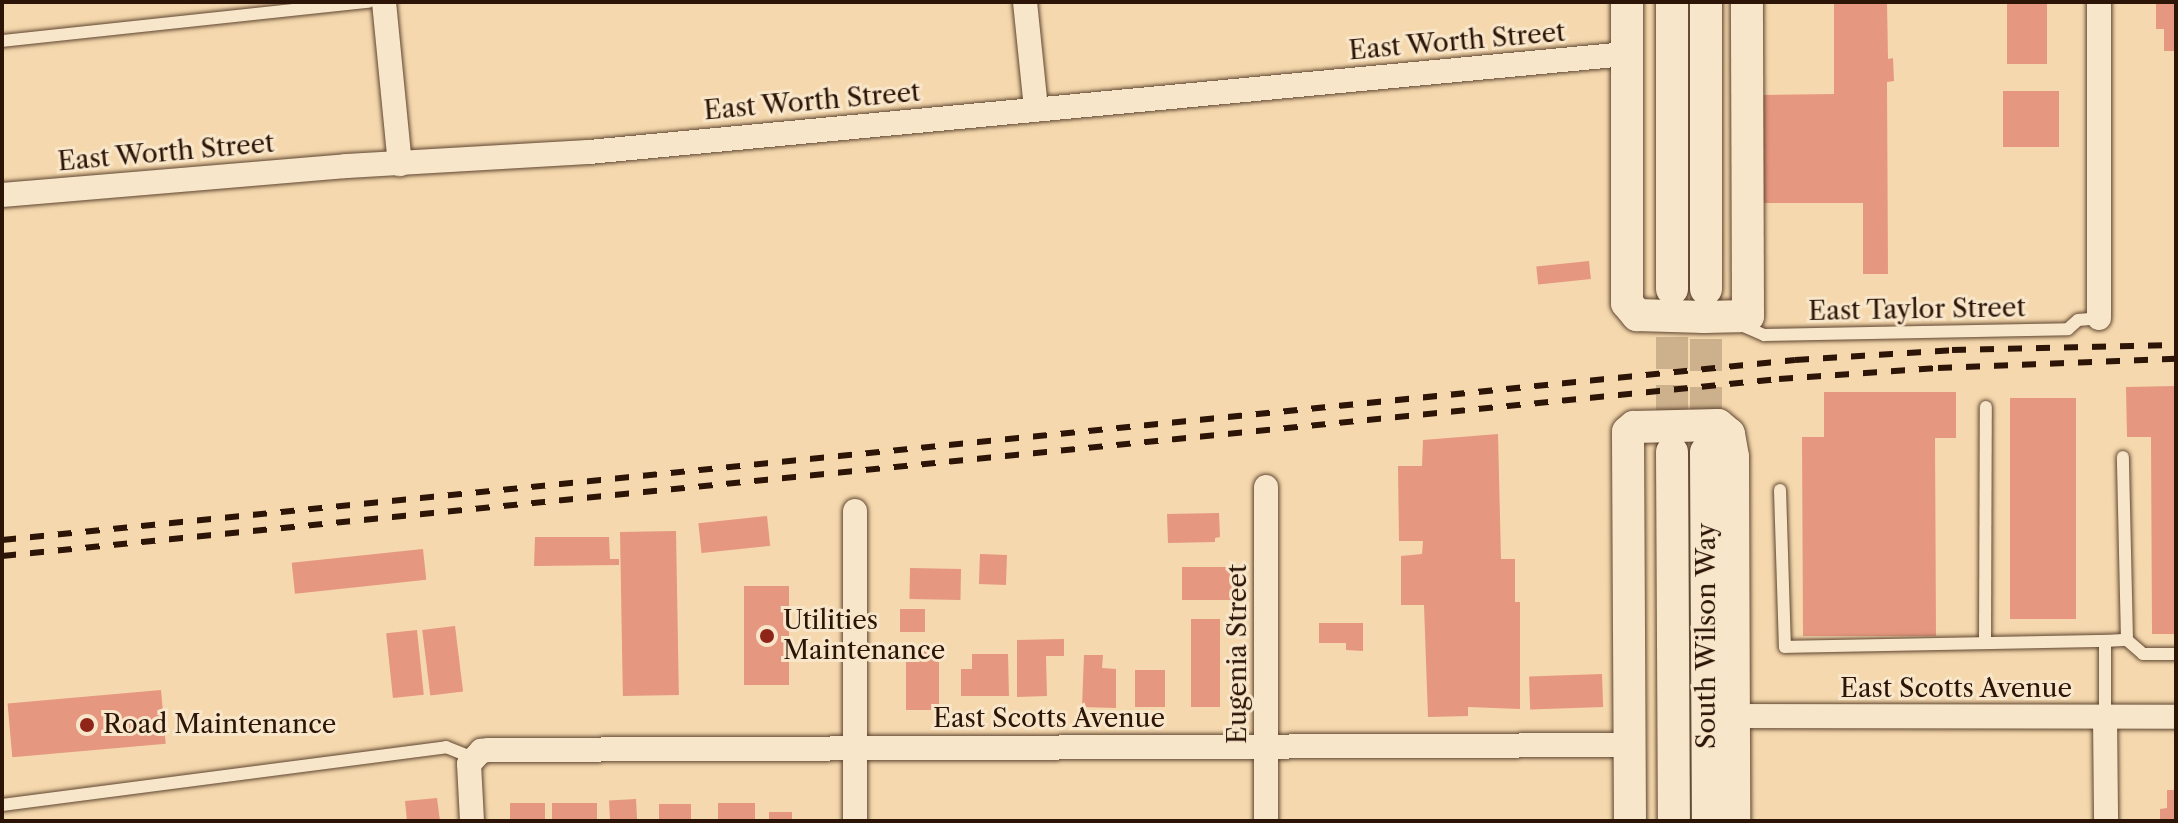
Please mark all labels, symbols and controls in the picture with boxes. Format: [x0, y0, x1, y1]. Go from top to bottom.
street label: East Worth Street [1347, 17, 1567, 67]
street label: East Worth Street [702, 77, 922, 127]
street label: East Worth Street [56, 128, 276, 178]
street label: East Taylor Street [1807, 292, 2027, 328]
street label: South Wilson Way [1691, 522, 1723, 750]
street label: Eugenia Street [1222, 564, 1254, 744]
place label: Utilities Maintenance [783, 605, 945, 666]
marker: Utilities Maintenance [758, 627, 776, 645]
street label: East Scotts Avenue [1839, 673, 2073, 705]
street label: East Scotts Avenue [932, 703, 1166, 735]
place label: Road Maintenance [103, 709, 336, 741]
marker: Road Maintenance [78, 716, 96, 734]

